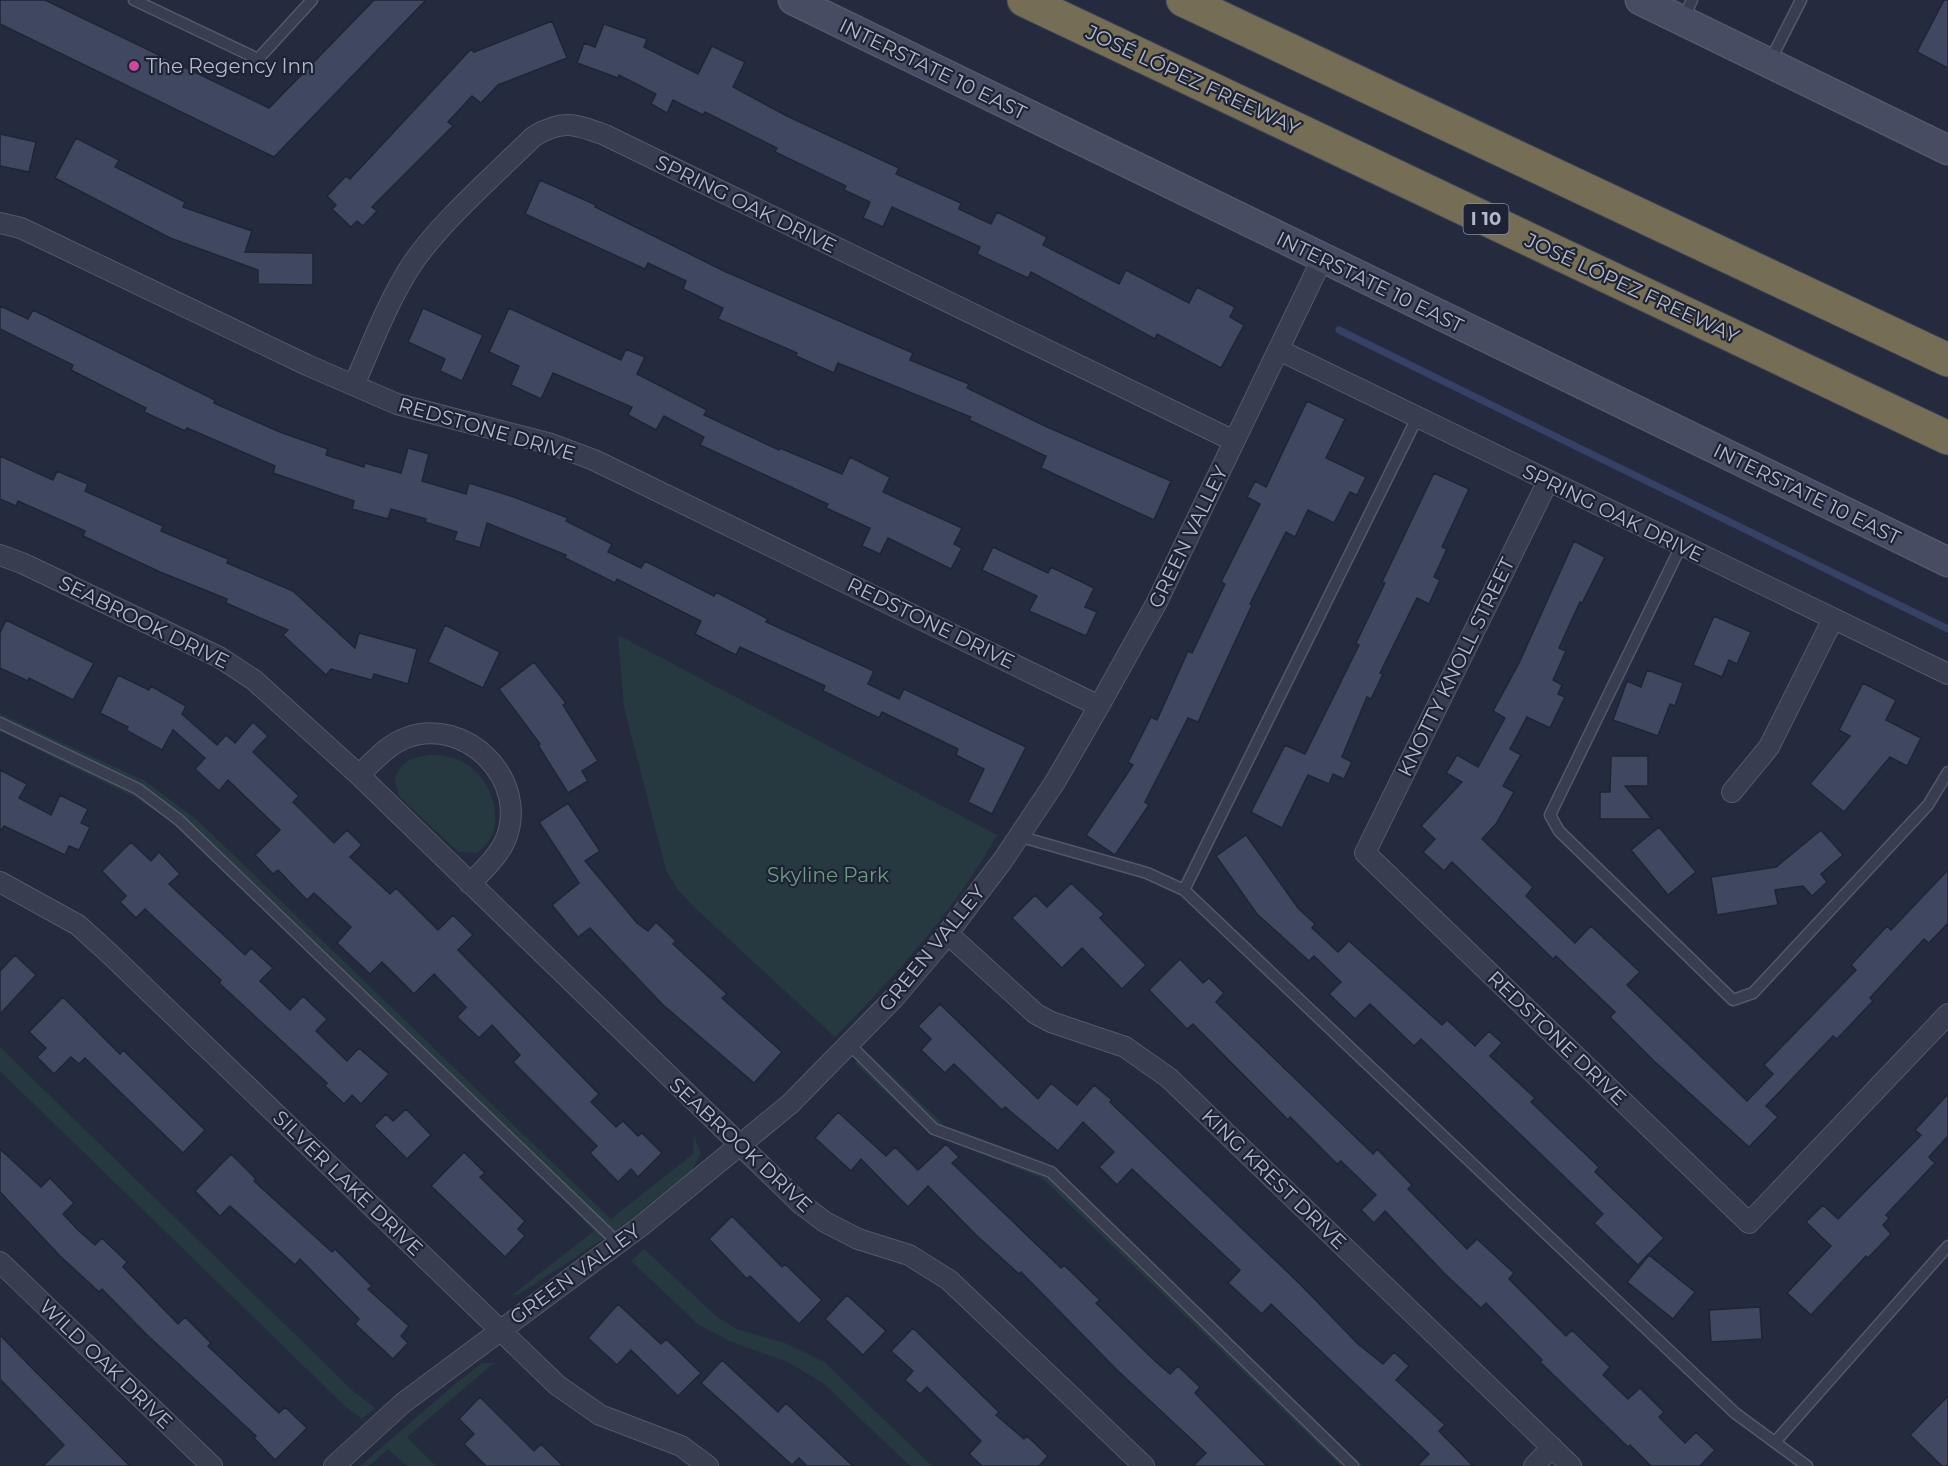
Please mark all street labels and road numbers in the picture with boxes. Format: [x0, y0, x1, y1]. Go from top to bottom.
street label: INTERSTATE 10 EAST [836, 13, 1031, 125]
street label: JOSÉ LÓPEZ FREEWAY [1081, 19, 1304, 140]
street label: SPRING OAK DRIVE [652, 150, 840, 258]
road number: I 10 [1464, 204, 1508, 234]
street label: INTERSTATE 10 EAST [1273, 226, 1468, 338]
street label: JOSÉ LÓPEZ FREEWAY [1520, 227, 1743, 348]
street label: REDSTONE DRIVE [396, 392, 578, 466]
street label: INTERSTATE 10 EAST [1710, 438, 1905, 550]
street label: SPRING OAK DRIVE [1519, 459, 1707, 567]
street label: GREEN VALLEY [1143, 462, 1233, 612]
street label: KNOTTY KNOLL STREET [1393, 553, 1520, 780]
street label: SEABROOK DRIVE [55, 570, 233, 674]
street label: REDSTONE DRIVE [843, 572, 1019, 674]
street label: GREEN VALLEY [874, 880, 990, 1016]
street label: REDSTONE DRIVE [1483, 966, 1631, 1110]
street label: SEABROOK DRIVE [665, 1073, 817, 1217]
street label: KING KREST DRIVE [1197, 1104, 1351, 1254]
street label: SILVER LAKE DRIVE [268, 1105, 428, 1261]
street label: GREEN VALLEY [505, 1219, 645, 1329]
street label: WILD OAK DRIVE [34, 1294, 178, 1434]

